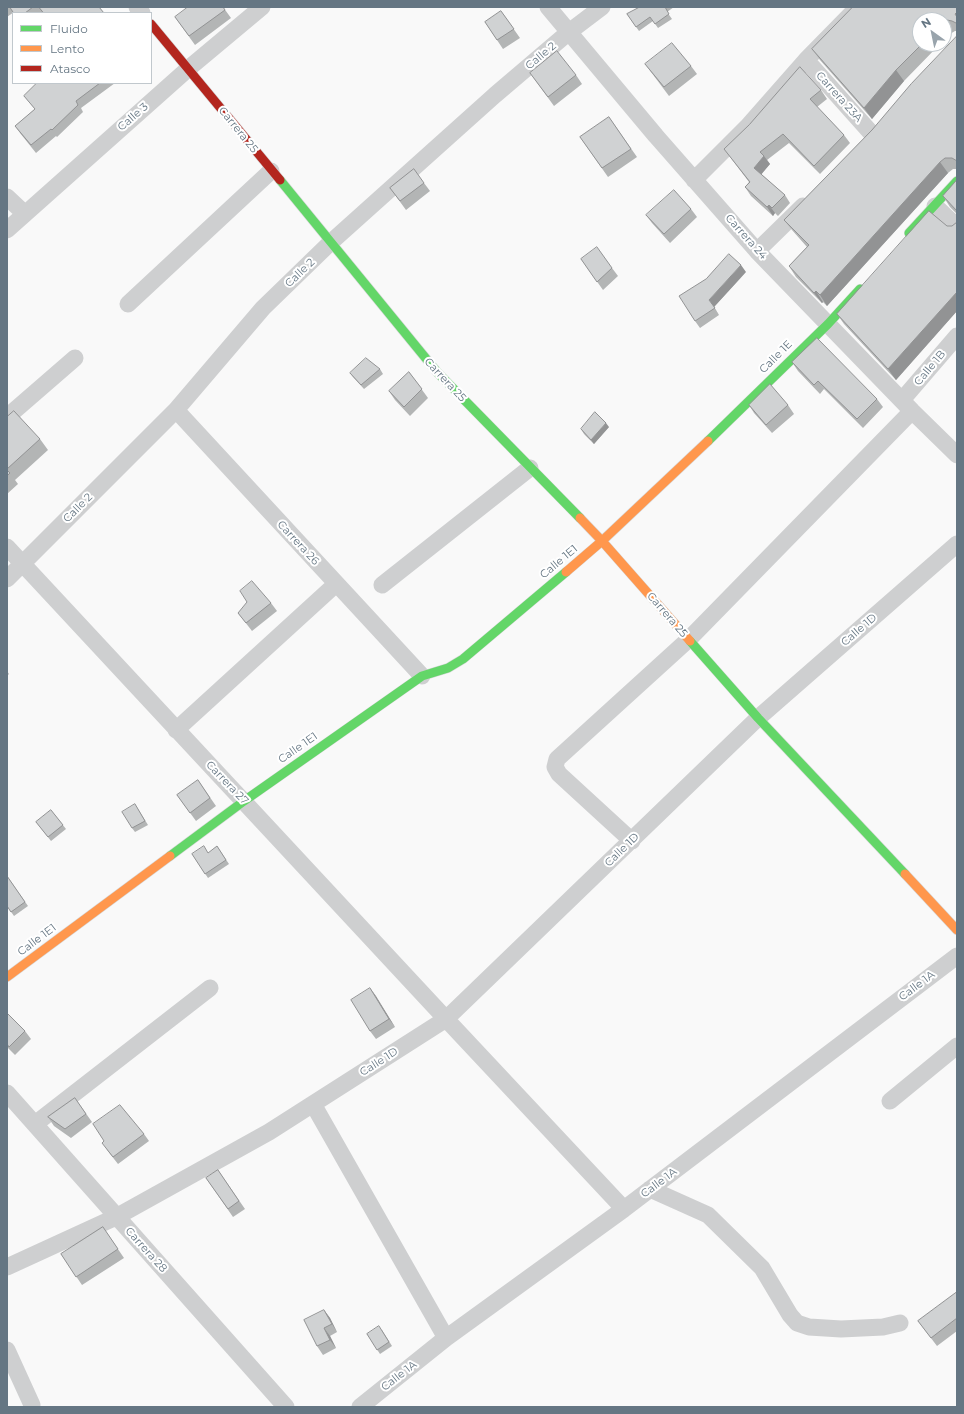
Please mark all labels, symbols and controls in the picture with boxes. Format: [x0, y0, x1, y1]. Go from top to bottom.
legend [12, 12, 152, 84]
north arrow [912, 12, 952, 52]
text: N [918, 14, 934, 31]
text: Fluido [50, 21, 88, 36]
street label: Calle 2 [523, 39, 559, 73]
text: Lento [50, 41, 85, 56]
text: Atasco [50, 61, 90, 76]
street label: Carrera 23A [813, 69, 865, 125]
street label: Calle 3 [115, 100, 151, 134]
street label: Carrera 25 [215, 104, 261, 156]
street label: Carrera 24 [722, 212, 770, 262]
street label: Calle 2 [283, 256, 317, 290]
street label: Calle 1E [757, 338, 795, 376]
street label: Calle 1B [911, 348, 949, 388]
street label: Carrera 25 [421, 355, 469, 405]
street label: Calle 2 [61, 491, 95, 525]
street label: Carrera 26 [274, 518, 322, 568]
street label: Calle 1E1 [538, 542, 580, 582]
street label: Carrera 25 [644, 590, 690, 640]
street label: Calle 1D [839, 611, 879, 649]
street label: Calle 1E1 [276, 730, 320, 766]
street label: Carrera 27 [203, 758, 251, 808]
street label: Calle 1D [602, 830, 642, 870]
street label: Calle 1E1 [15, 921, 59, 959]
street label: Calle 1A [896, 968, 938, 1004]
street label: Calle 1D [357, 1045, 401, 1079]
street label: Calle 1A [638, 1165, 680, 1201]
street label: Carrera 28 [122, 1225, 170, 1275]
street label: Calle 1A [379, 1358, 419, 1394]

